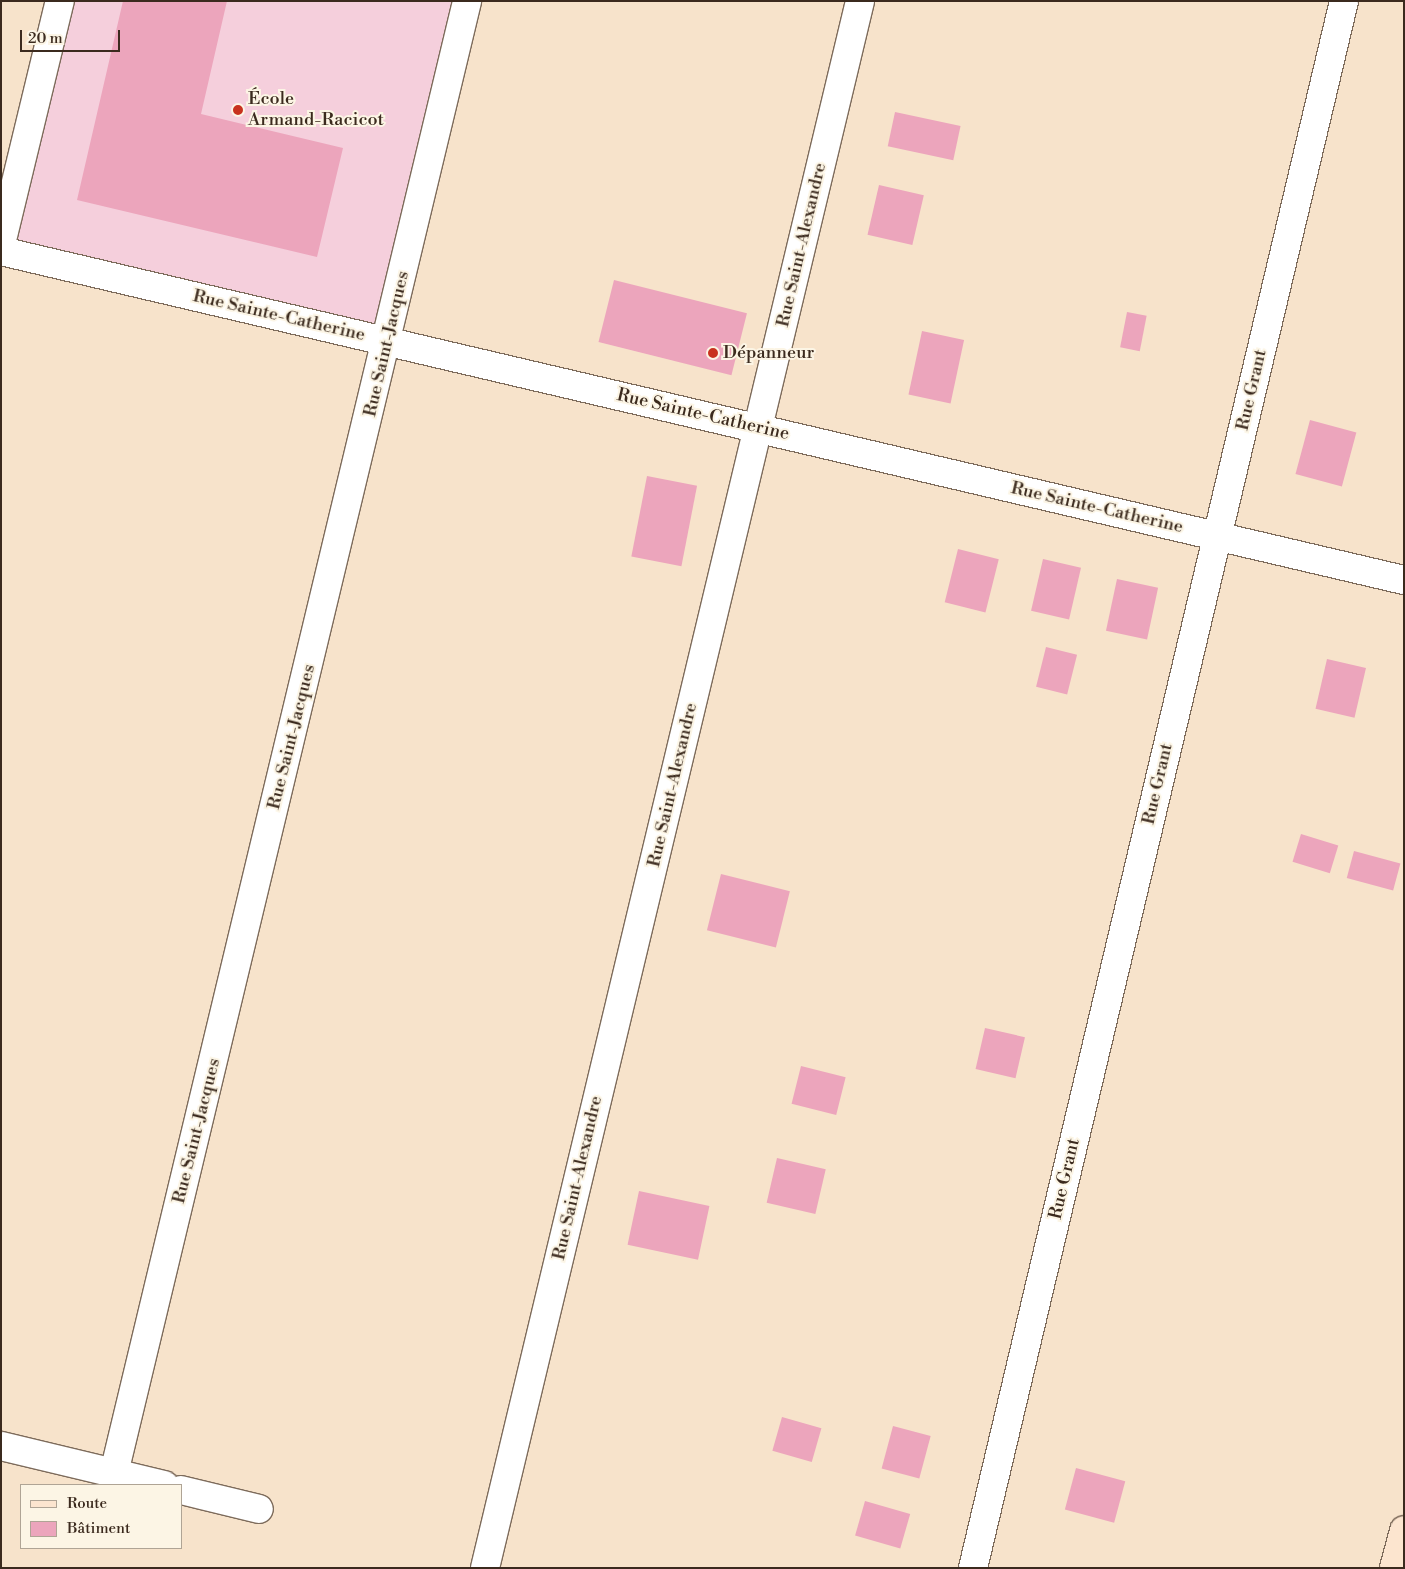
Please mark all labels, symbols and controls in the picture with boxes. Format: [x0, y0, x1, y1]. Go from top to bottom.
scale bar [22, 20, 122, 52]
text: 20 m [28, 29, 63, 48]
place label: École Armand-Racicot [248, 89, 384, 132]
marker: École Armand-Racicot [232, 104, 244, 116]
street label: Rue Saint-Alexandre [773, 161, 831, 329]
street label: Rue Saint-Jacques [360, 269, 414, 419]
street label: Rue Sainte-Catherine [191, 286, 367, 346]
place label: Dépanneur [723, 342, 814, 364]
marker: Dépanneur [707, 347, 719, 359]
street label: Rue Grant [1232, 347, 1272, 433]
street label: Rue Sainte-Catherine [615, 385, 791, 445]
street label: Rue Sainte-Catherine [1009, 478, 1185, 538]
street label: Rue Saint-Jacques [264, 662, 320, 812]
street label: Rue Saint-Alexandre [644, 701, 702, 869]
street label: Rue Grant [1138, 741, 1178, 827]
street label: Rue Saint-Jacques [169, 1056, 225, 1206]
street label: Rue Saint-Alexandre [549, 1094, 607, 1262]
street label: Rue Grant [1045, 1136, 1085, 1222]
legend [20, 1484, 182, 1549]
text: Route [67, 1494, 107, 1513]
text: Bâtiment [67, 1519, 130, 1538]

